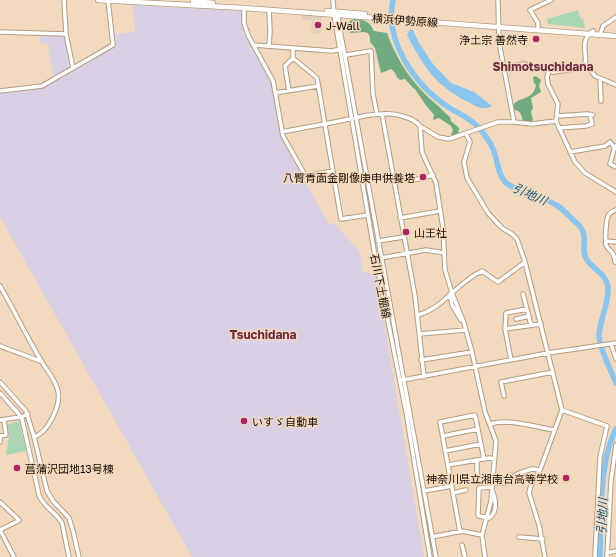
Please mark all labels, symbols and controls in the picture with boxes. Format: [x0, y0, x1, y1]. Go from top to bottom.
street label: 横浜伊勢原線 [372, 11, 438, 29]
place label: J-Wall [326, 19, 360, 32]
marker: J-Wall [313, 20, 323, 30]
place label: 浄土宗 善然寺 [459, 33, 528, 46]
marker: 浄土宗 善然寺 [531, 34, 541, 44]
district label: Shimotsuchidana [493, 59, 593, 74]
place label: 八臀青面金剛像庚申供養塔 [283, 171, 415, 184]
marker: 八臀青面金剛像庚申供養塔 [418, 172, 428, 182]
water label: 引地川 [510, 180, 551, 209]
place label: 山王社 [414, 226, 447, 239]
marker: 山王社 [401, 227, 411, 237]
street label: 石川下土棚線 [368, 252, 394, 320]
district label: Tsuchidana [229, 327, 297, 342]
place label: いすゞ自動車 [252, 415, 318, 428]
marker: いすゞ自動車 [239, 416, 249, 426]
place label: 菖蒲沢団地13号棟 [25, 462, 114, 475]
marker: 菖蒲沢団地13号棟 [12, 463, 22, 473]
place label: 神奈川県立湘南台高等学校 [426, 472, 558, 485]
marker: 神奈川県立湘南台高等学校 [561, 473, 571, 483]
water label: 引地川 [594, 496, 611, 534]

